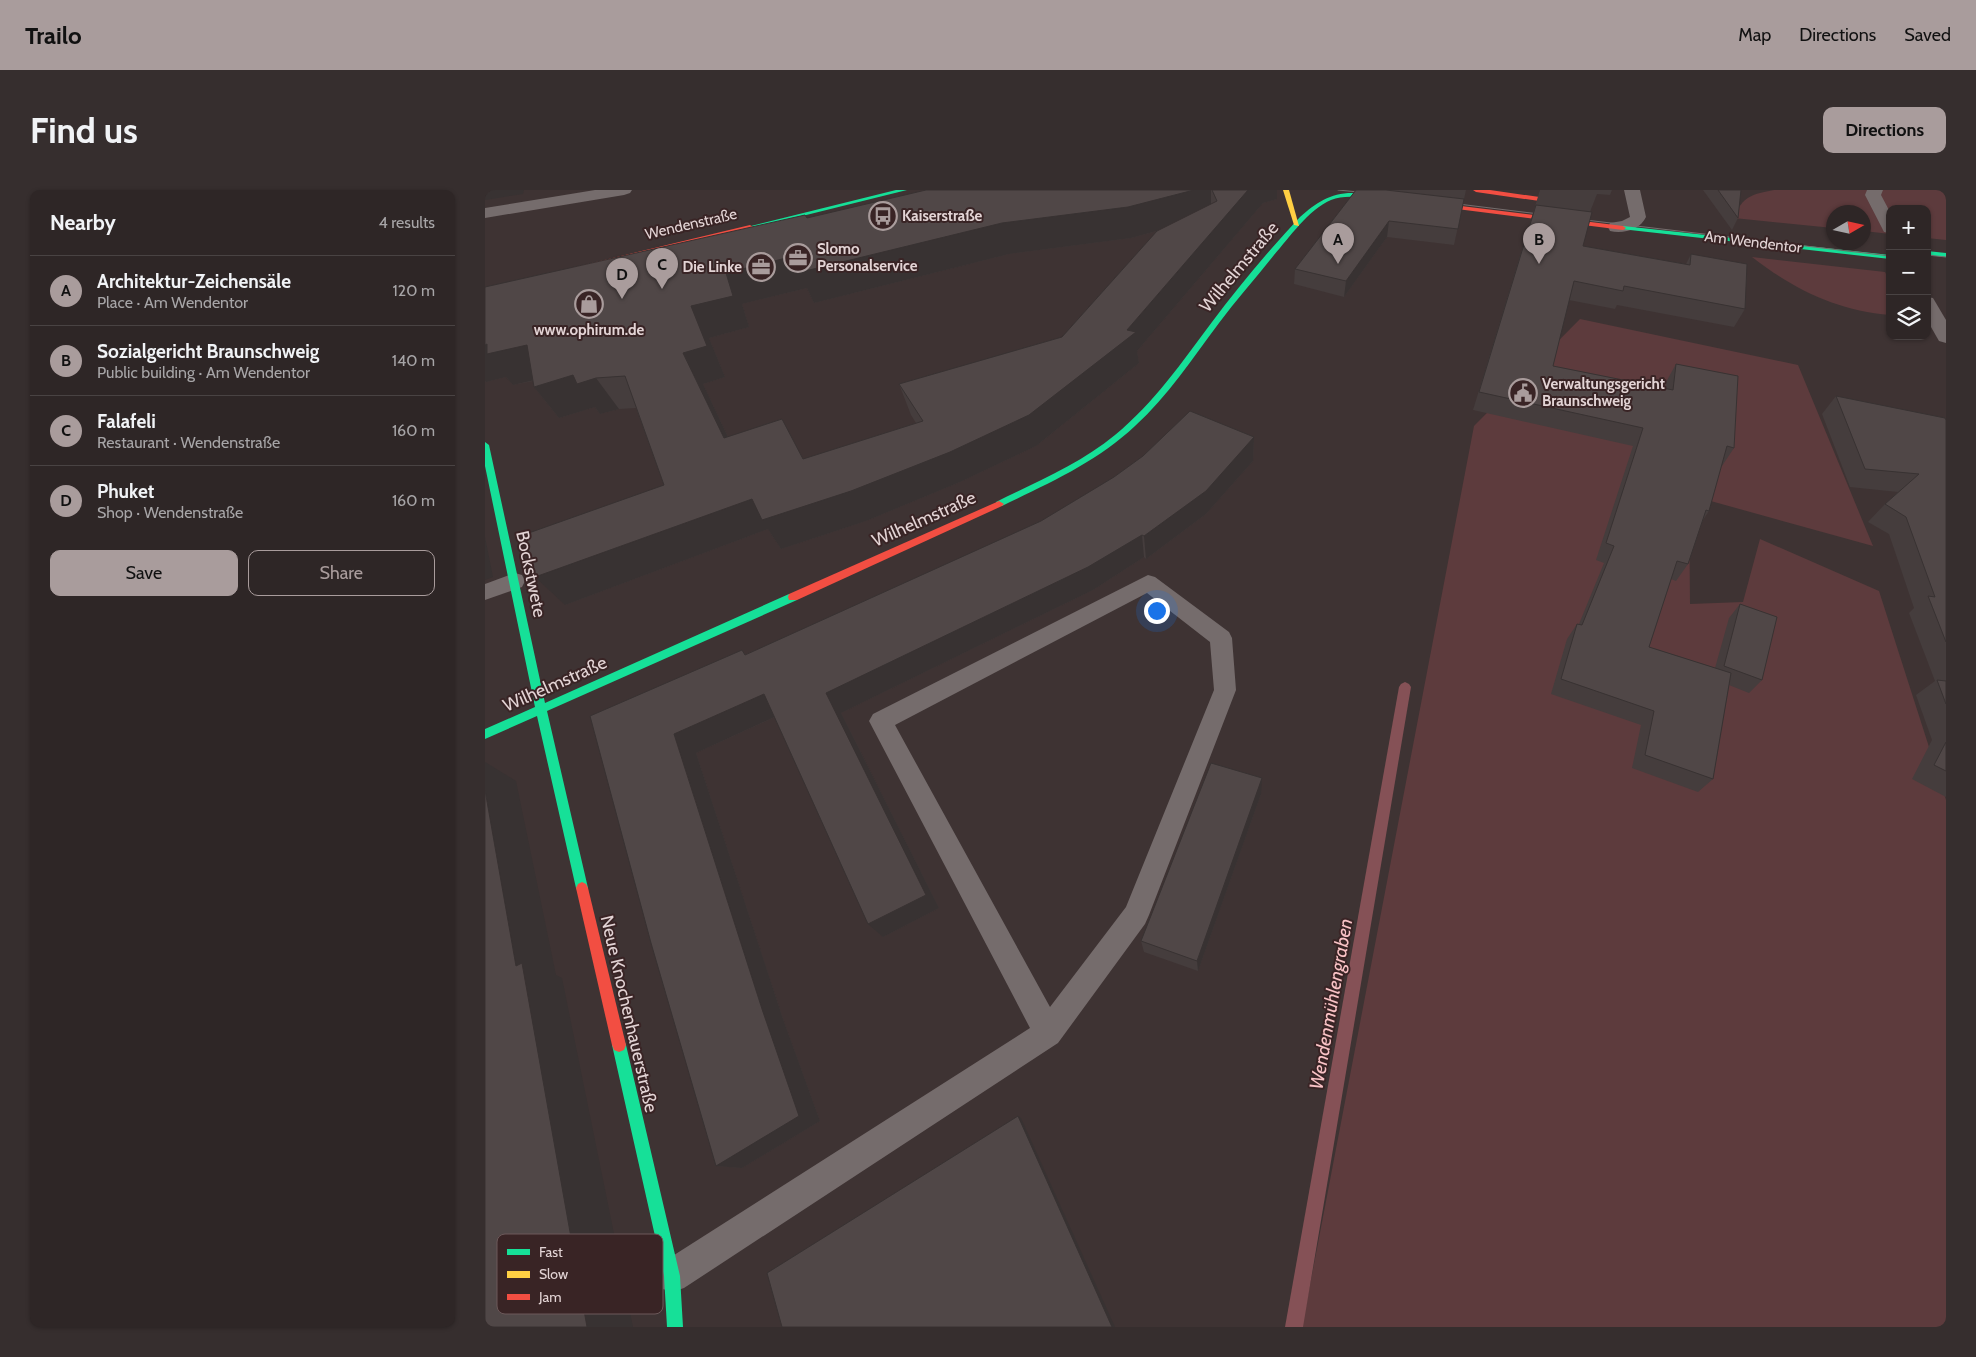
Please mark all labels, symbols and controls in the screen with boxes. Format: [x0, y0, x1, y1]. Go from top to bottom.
text: Trailo [25, 21, 82, 50]
text: Map [1738, 24, 1771, 46]
text: Directions [1799, 24, 1876, 46]
text: Saved [1904, 24, 1951, 46]
button: Directions [1823, 107, 1946, 153]
text: Find us [30, 109, 138, 152]
bus stop icon: Kaiserstraße [868, 201, 898, 231]
street label: Wendenstraße [643, 205, 739, 243]
north arrow [1826, 205, 1871, 250]
map controls [1886, 205, 1931, 340]
button: + [1886, 205, 1931, 250]
place label: Kaiserstraße [902, 207, 983, 225]
text: Nearby [50, 210, 116, 235]
text: 4 results [378, 213, 435, 232]
street label: Wilhelmstraße [1195, 217, 1283, 317]
pin: A [1322, 223, 1354, 264]
pin: B [1523, 223, 1555, 264]
street label: Am Wendentor [1703, 227, 1803, 257]
place label: Slomo Personalservice [817, 240, 918, 275]
office icon: Slomo Personalservice [783, 243, 813, 273]
pin: C [646, 248, 678, 289]
button: − [1886, 250, 1931, 295]
office icon: Die Linke [746, 252, 776, 282]
pin: D [606, 258, 638, 299]
place label: Die Linke [683, 258, 742, 276]
text: Architektur-Zeichensäle [97, 270, 291, 293]
text: A [61, 281, 71, 300]
text: 120 m [393, 281, 435, 300]
shop icon: www.ophirum.de [574, 289, 604, 319]
text: Place · Am Wendentor [97, 293, 248, 312]
button: layers [1886, 295, 1931, 340]
place label: www.ophirum.de [534, 321, 645, 339]
text: Sozialgericht Braunschweig [97, 340, 319, 363]
text: B [61, 351, 71, 370]
text: 140 m [392, 351, 435, 370]
text: Public building · Am Wendentor [97, 363, 310, 382]
place label: Verwaltungsgericht Braunschweig [1542, 375, 1665, 410]
public building icon: Verwaltungsgericht Braunschweig [1508, 378, 1538, 408]
text: Falafeli [97, 410, 156, 433]
text: C [61, 421, 71, 440]
text: 160 m [392, 421, 435, 440]
text: Restaurant · Wendenstraße [97, 433, 280, 452]
text: Phuket [97, 480, 154, 503]
street label: Wilhelmstraße [869, 486, 979, 552]
text: D [60, 491, 72, 510]
text: 160 m [392, 491, 435, 510]
text: Shop · Wendenstraße [97, 503, 243, 522]
street label: Bockstwete [511, 529, 551, 619]
button: Save [50, 550, 238, 596]
button: Share [248, 550, 435, 596]
your location [1144, 598, 1170, 624]
street label: Wilhelmstraße [500, 651, 610, 717]
street label: Neue Knochenhauerstraße [596, 913, 662, 1115]
water label: Wendenmühlengraben [1305, 917, 1357, 1091]
legend [497, 1234, 663, 1314]
text: Fast [539, 1243, 563, 1261]
text: Slow [539, 1265, 568, 1283]
text: Jam [538, 1288, 561, 1306]

